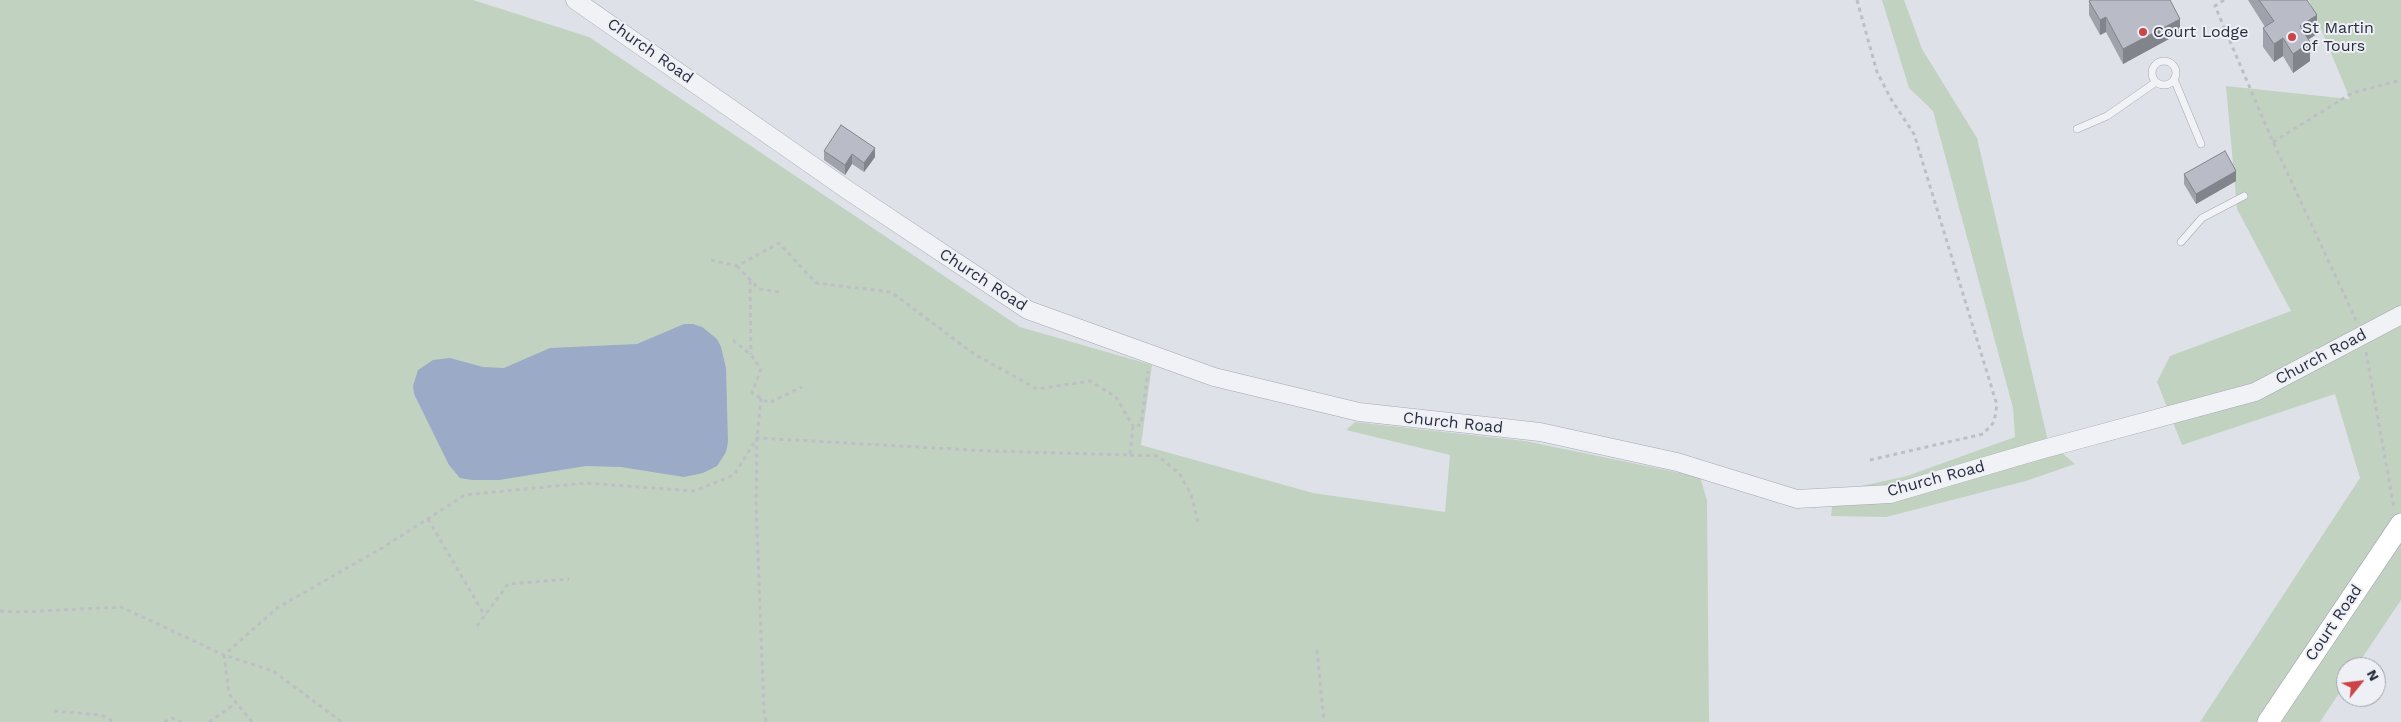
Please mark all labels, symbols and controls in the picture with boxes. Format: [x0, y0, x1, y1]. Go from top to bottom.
street label: Church Road [603, 14, 697, 88]
place label: St Martin of Tours [2302, 18, 2374, 56]
place label: Court Lodge [2153, 22, 2248, 42]
marker: Court Lodge [2137, 26, 2149, 38]
marker: St Martin of Tours [2286, 31, 2298, 43]
street label: Church Road [936, 245, 1030, 315]
street label: Church Road [2272, 325, 2370, 389]
street label: Church Road [1402, 408, 1504, 438]
street label: Church Road [1885, 457, 1987, 501]
street label: Court Road [2302, 581, 2366, 665]
north arrow [2336, 657, 2386, 707]
text: N [2364, 667, 2383, 684]

